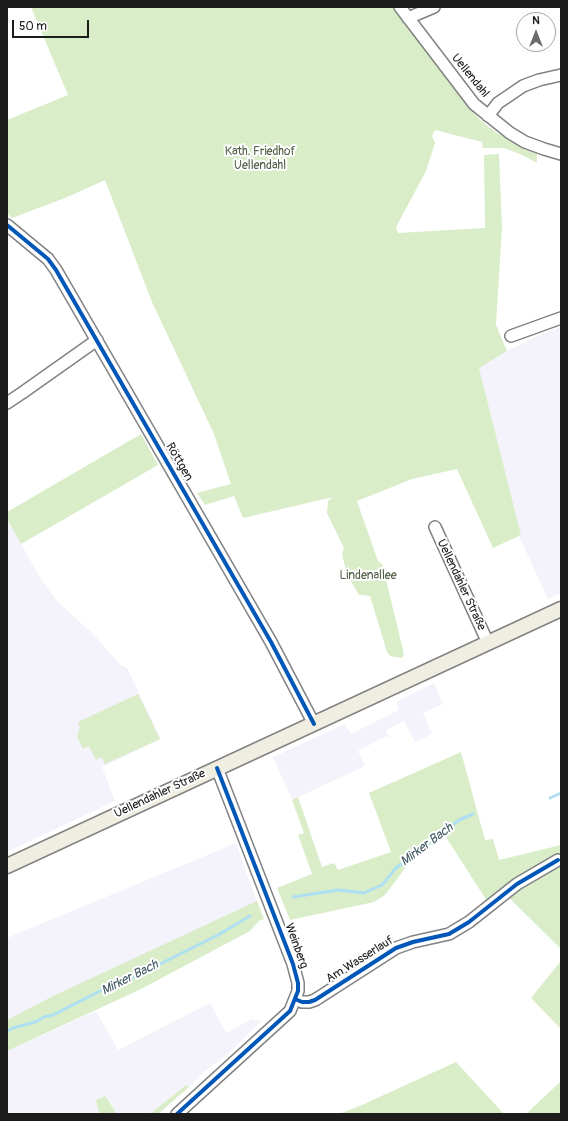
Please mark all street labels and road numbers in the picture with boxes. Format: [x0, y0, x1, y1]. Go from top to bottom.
street label: Uellendahl [448, 51, 492, 101]
street label: Röttgen [162, 440, 196, 484]
street label: Uellendahler Straße [434, 537, 488, 633]
street label: Uellendahler Straße [112, 767, 208, 821]
street label: Weinberg [281, 921, 311, 971]
street label: Am Wasserlauf [324, 934, 396, 986]

